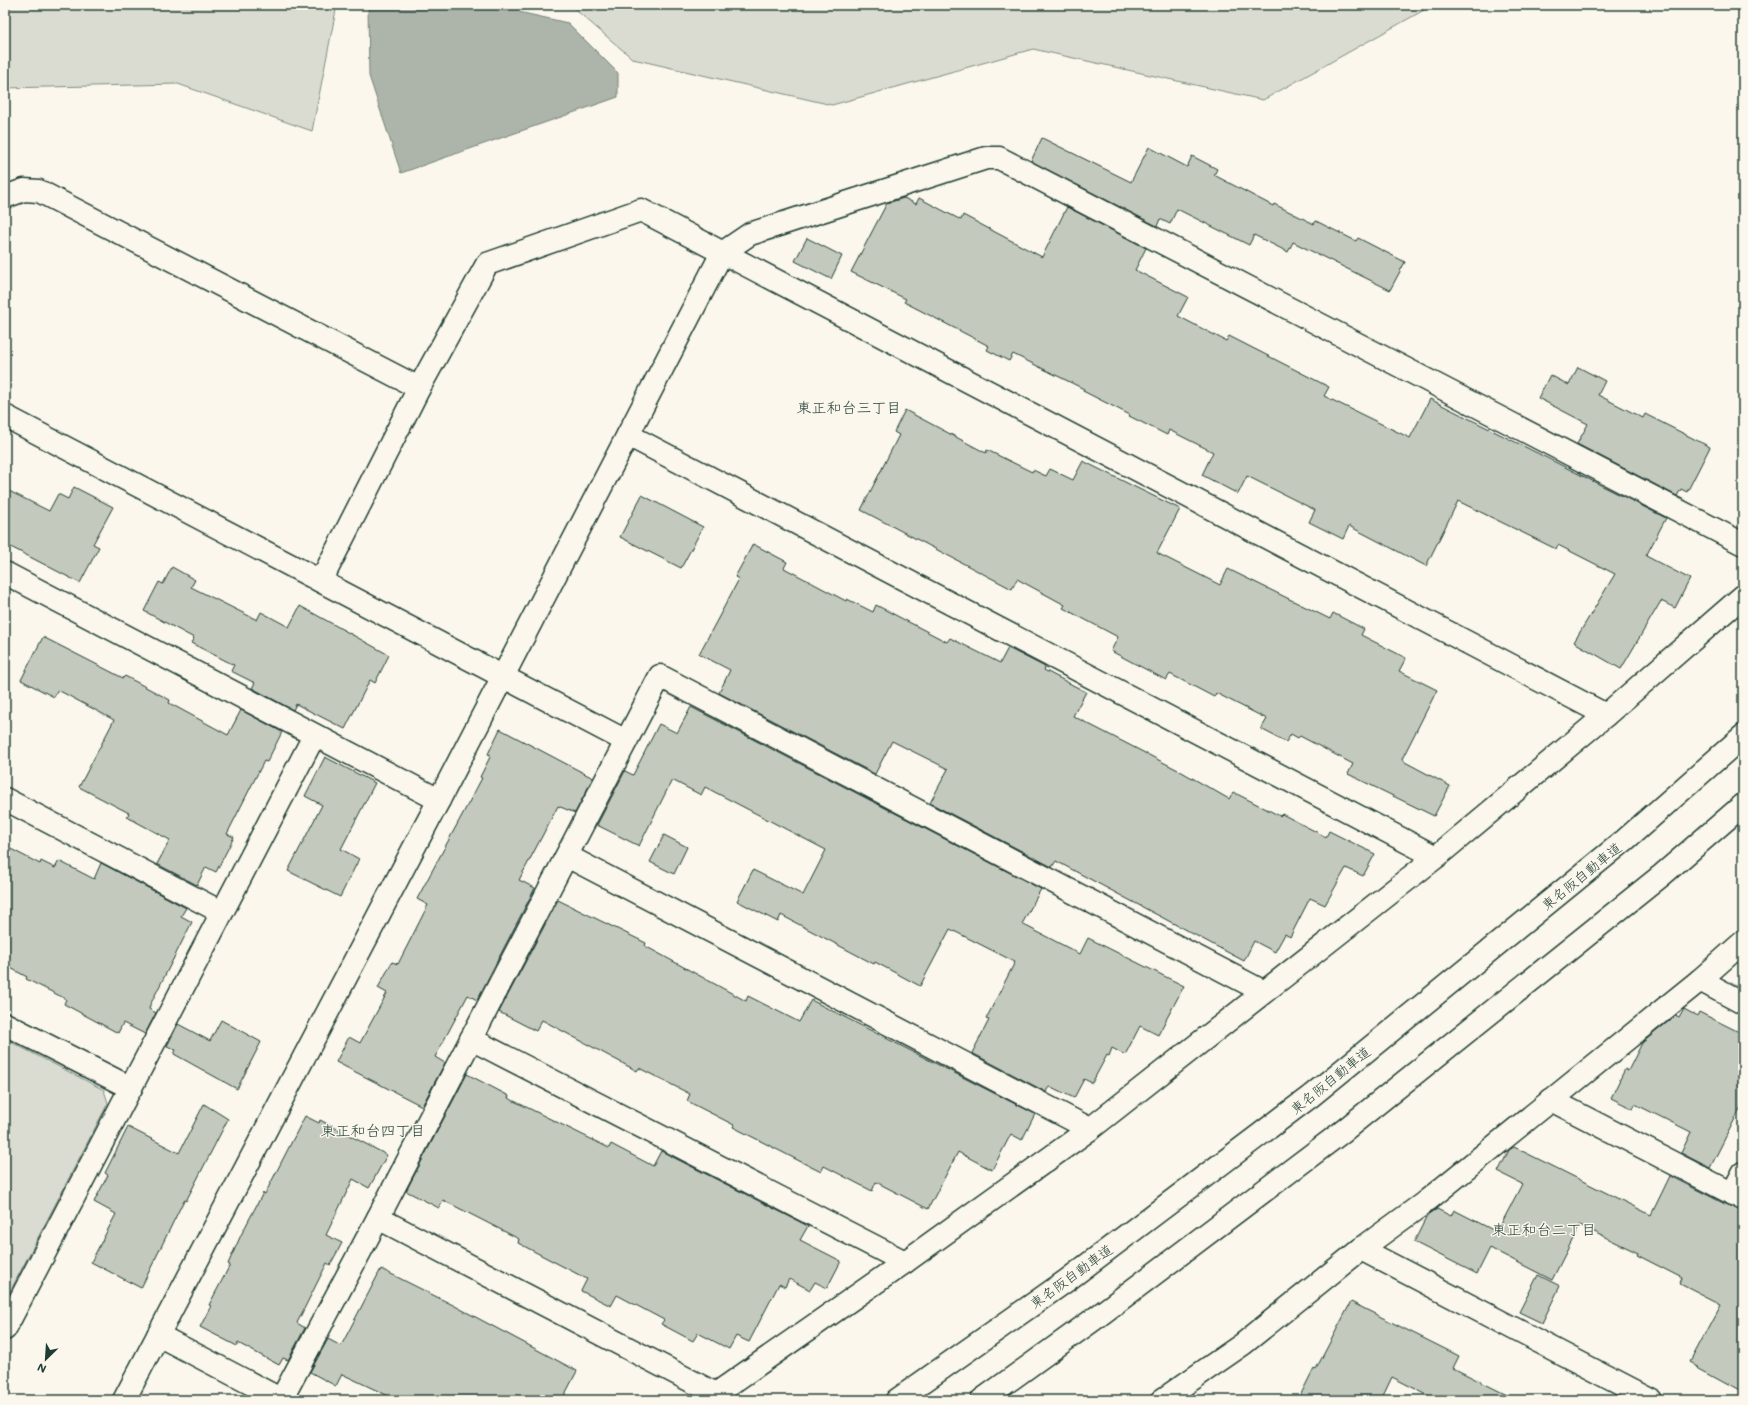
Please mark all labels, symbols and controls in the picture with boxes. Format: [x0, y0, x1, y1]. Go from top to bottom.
district label: 東正和台三丁目 [796, 397, 902, 417]
street label: 東名阪自動車道 [1537, 838, 1625, 914]
street label: 東名阪自動車道 [1286, 1042, 1374, 1118]
district label: 東正和台四丁目 [320, 1120, 426, 1140]
district label: 東正和台二丁目 [1491, 1219, 1597, 1239]
street label: 東名阪自動車道 [1026, 1240, 1116, 1312]
north arrow [26, 1339, 66, 1379]
text: N [35, 1360, 49, 1377]

